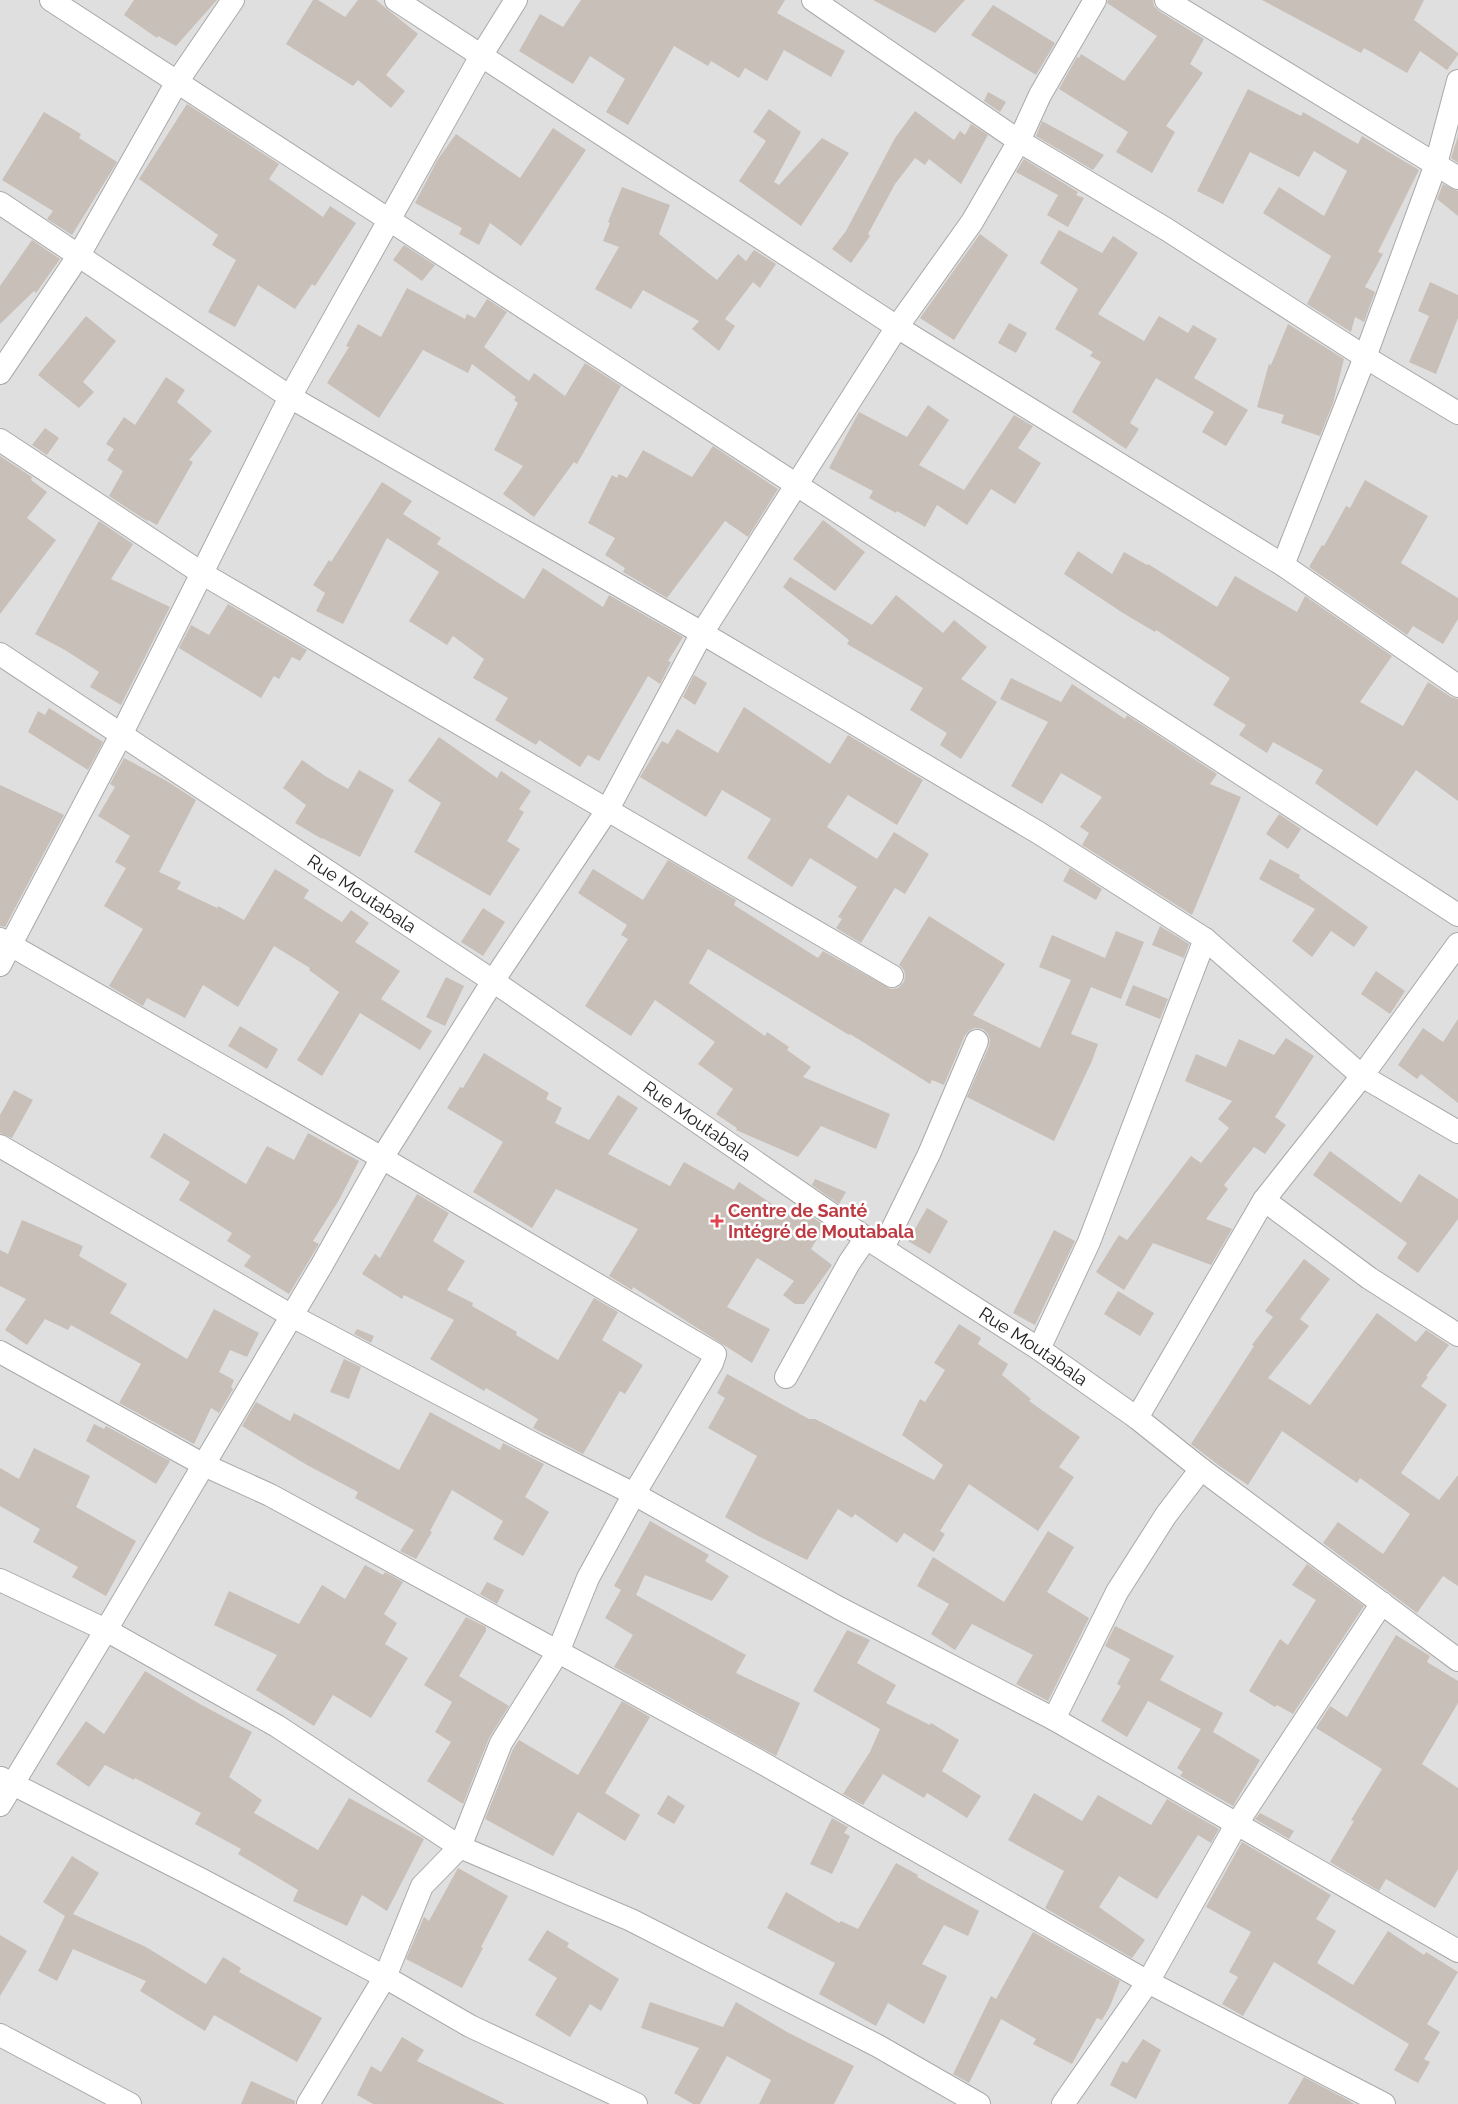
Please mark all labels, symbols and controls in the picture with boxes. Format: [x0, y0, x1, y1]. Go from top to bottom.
street label: Rue Moutabala [304, 850, 420, 937]
street label: Rue Moutabala [639, 1077, 755, 1165]
place label: Centre de Santé Intégré de Moutabala [728, 1200, 914, 1242]
marker: Centre de Santé Intégré de Moutabala [710, 1214, 724, 1228]
street label: Rue Moutabala [975, 1302, 1092, 1390]

